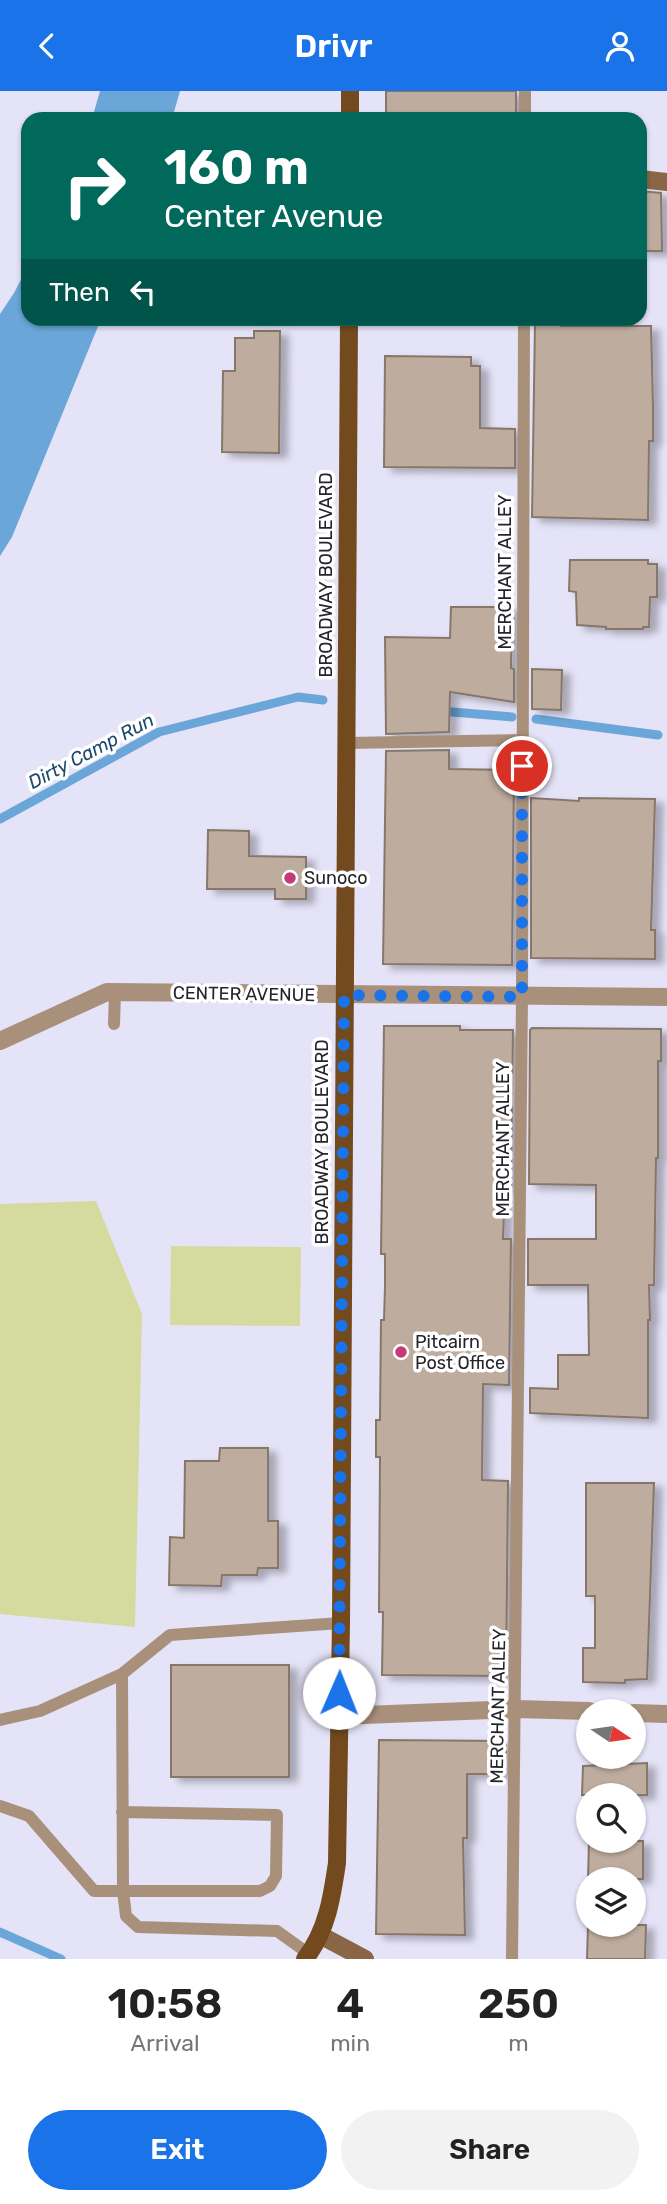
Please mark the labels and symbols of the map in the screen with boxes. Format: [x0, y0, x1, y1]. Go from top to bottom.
street label: BROADWAY BOULEVARD [315, 472, 337, 678]
street label: MERCHANT ALLEY [494, 494, 516, 650]
water label: Dirty Camp Run [24, 708, 158, 794]
pin [492, 736, 552, 796]
place label: Sunoco [304, 867, 368, 889]
marker: Sunoco [282, 870, 298, 886]
street label: CENTER AVENUE [173, 982, 315, 1006]
street label: BROADWAY BOULEVARD [311, 1039, 333, 1245]
street label: MERCHANT ALLEY [492, 1061, 514, 1217]
place label: Pitcairn Post Office [415, 1331, 505, 1374]
marker: Pitcairn Post Office [393, 1344, 409, 1360]
street label: MERCHANT ALLEY [486, 1628, 510, 1784]
position arrow [302, 1656, 376, 1730]
north arrow [576, 1699, 646, 1769]

